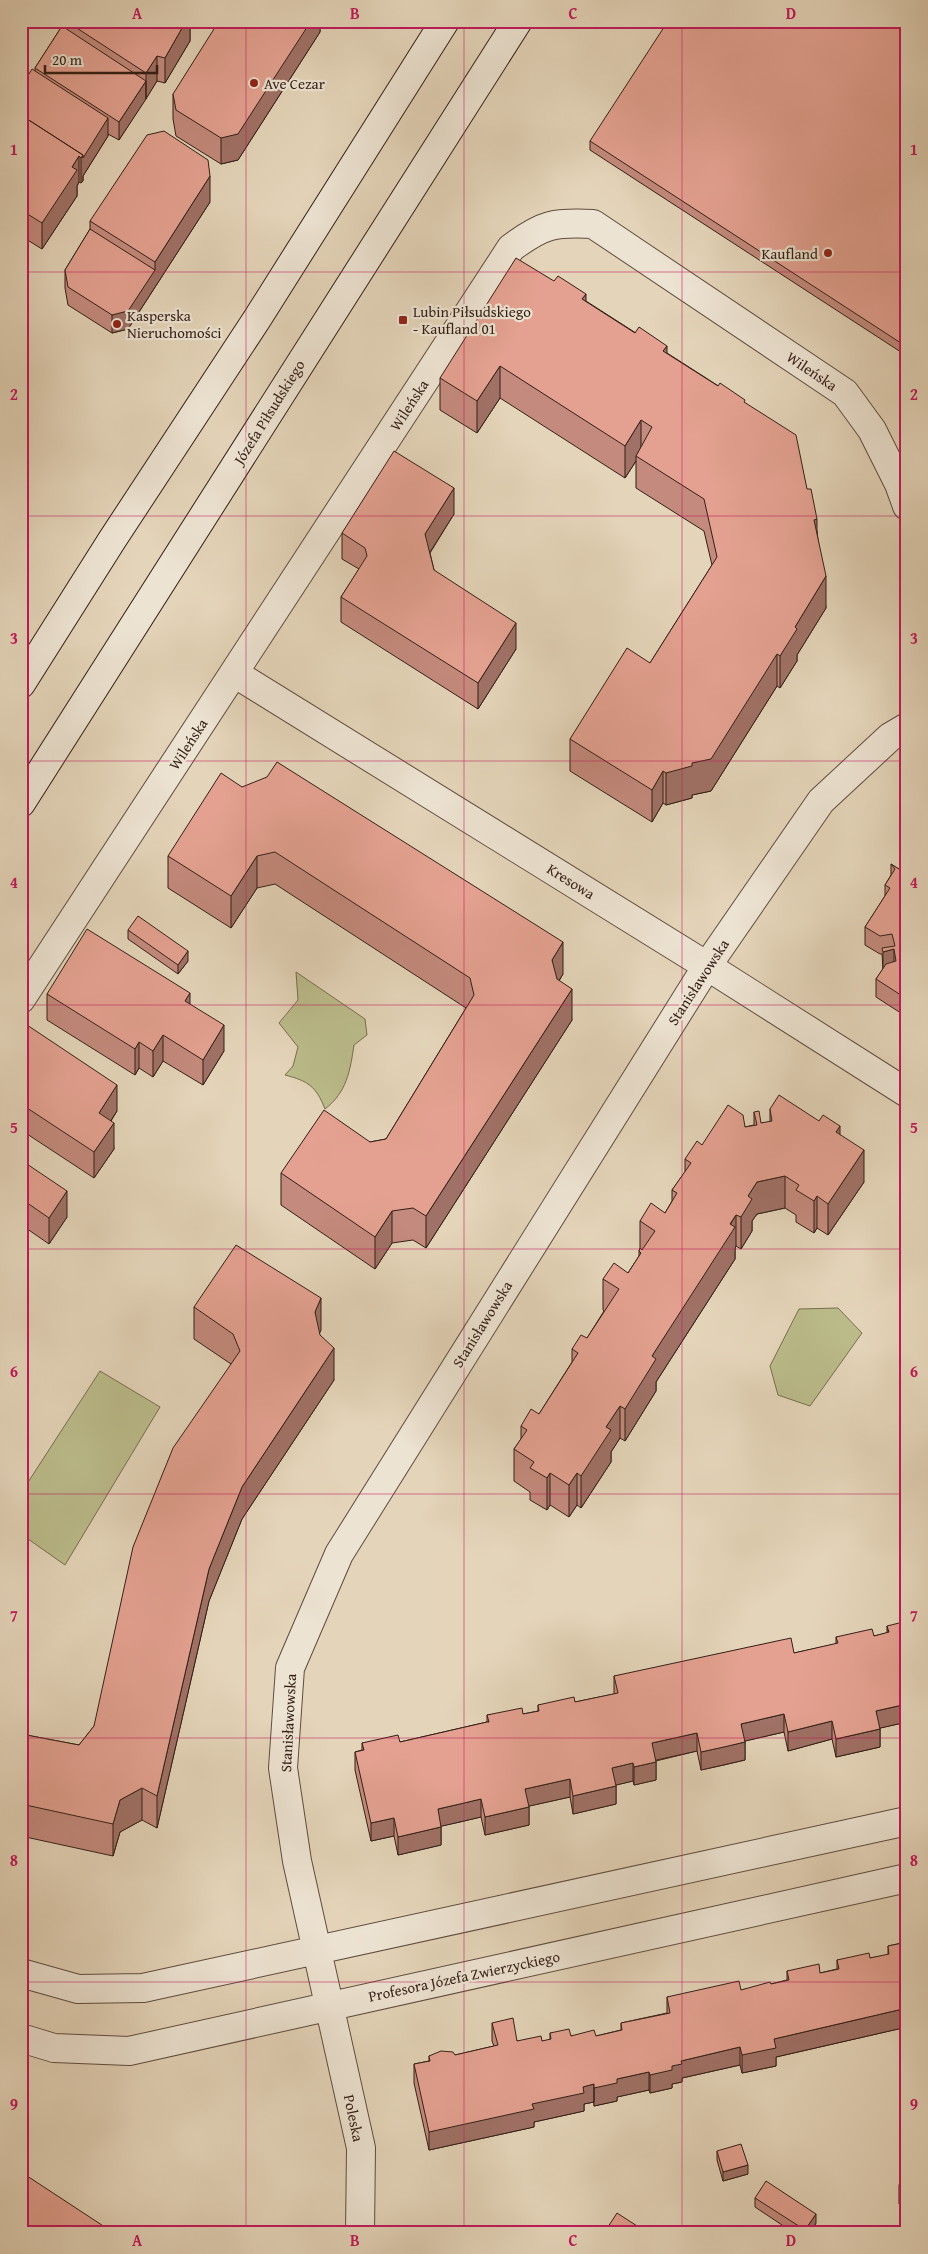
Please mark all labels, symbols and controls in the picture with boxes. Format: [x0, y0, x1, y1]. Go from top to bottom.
text: A [132, 1, 143, 25]
text: B [350, 1, 360, 25]
text: C [568, 1, 578, 25]
text: D [786, 1, 796, 25]
scale bar [45, 42, 158, 74]
text: 20 m [52, 49, 83, 70]
place label: Ave Cezar [264, 73, 325, 94]
marker: Ave Cezar [248, 77, 260, 89]
text: 1 [10, 137, 18, 161]
text: 1 [910, 137, 918, 161]
place label: Kaufland [761, 243, 818, 264]
marker: Kaufland [822, 247, 834, 259]
place label: Lubin Piłsudskiego - Kaufland 01 [413, 301, 531, 339]
place label: Kasperska Nieruchomości [127, 305, 222, 343]
marker: Lubin Piłsudskiego - Kaufland 01 [397, 314, 409, 326]
marker: Kasperska Nieruchomości [111, 318, 123, 330]
street label: Wileńska [782, 346, 842, 396]
street label: Józefa Piłsudskiego [227, 355, 310, 470]
street label: Wileńska [385, 375, 433, 435]
text: 2 [10, 382, 18, 406]
text: 2 [910, 382, 918, 406]
text: 3 [10, 626, 18, 650]
text: 3 [910, 626, 918, 650]
street label: Wileńska [164, 714, 212, 774]
street label: Kresowa [543, 858, 599, 904]
text: 4 [10, 870, 18, 894]
text: 4 [910, 870, 918, 894]
street label: Stanisławowska [662, 935, 734, 1029]
text: 5 [10, 1115, 18, 1139]
text: 5 [910, 1115, 918, 1139]
street label: Stanisławowska [447, 1277, 517, 1371]
text: 6 [10, 1359, 18, 1383]
text: 6 [910, 1359, 918, 1383]
text: 7 [10, 1603, 18, 1627]
text: 7 [910, 1603, 918, 1627]
street label: Stanisławowska [275, 1673, 301, 1773]
text: 8 [10, 1848, 18, 1872]
text: 8 [910, 1848, 918, 1872]
street label: Profesora Józefa Zwierzyckiego [366, 1945, 562, 2007]
text: 9 [10, 2092, 18, 2116]
text: 9 [910, 2092, 918, 2116]
street label: Poleska [339, 2093, 369, 2143]
text: A [132, 2228, 143, 2252]
text: B [350, 2228, 360, 2252]
text: C [568, 2228, 578, 2252]
text: D [786, 2228, 796, 2252]

